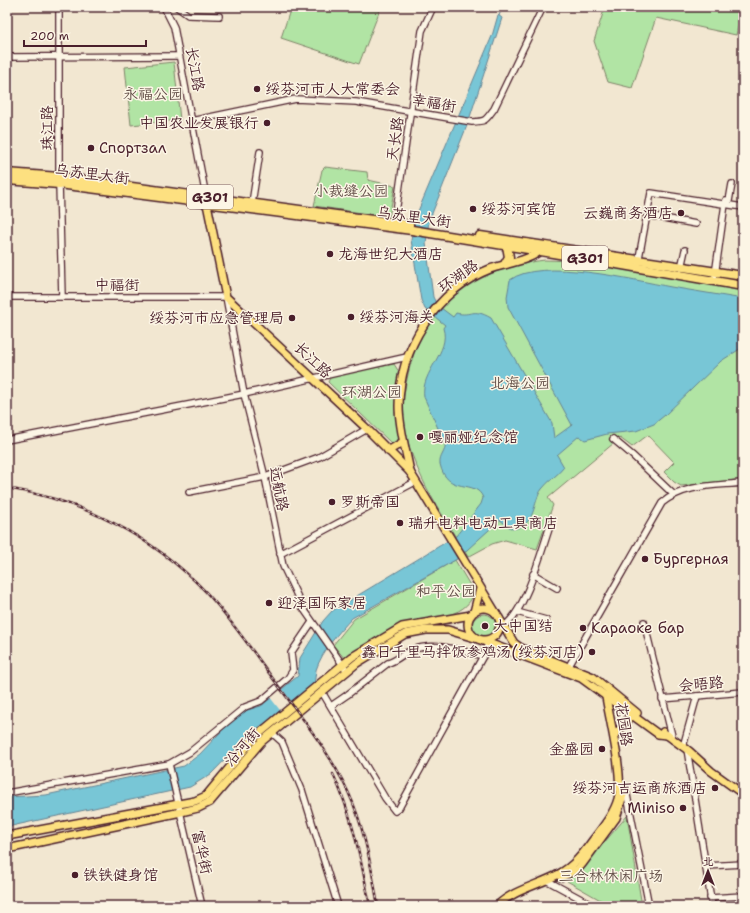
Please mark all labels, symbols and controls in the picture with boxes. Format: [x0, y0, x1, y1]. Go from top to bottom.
scale bar [24, 22, 146, 48]
text: 200 m [30, 28, 69, 44]
street label: 长江路 [181, 45, 209, 93]
place label: 绥芬河市人大常委会 [265, 79, 400, 99]
park label: 永福公园 [123, 84, 183, 104]
marker: 绥芬河市人大常委会 [252, 84, 262, 94]
street label: 幸福街 [410, 89, 458, 117]
street label: 珠江路 [37, 105, 57, 151]
place label: 中国农业发展银行 [139, 113, 259, 133]
street label: 天长路 [382, 115, 408, 163]
marker: 中国农业发展银行 [262, 118, 272, 128]
place label: Спортзал [99, 138, 167, 158]
marker: Спортзал [86, 143, 96, 153]
street label: 乌苏里大街 [54, 160, 130, 188]
park label: 小裁缝公园 [313, 181, 389, 201]
road number: G301 [187, 185, 233, 209]
place label: 绥芬河宾馆 [481, 199, 556, 219]
street label: 乌苏里大街 [375, 202, 453, 232]
place label: 云巍商务酒店 [583, 203, 673, 223]
marker: 绥芬河宾馆 [468, 204, 478, 214]
marker: 云巍商务酒店 [676, 208, 686, 218]
place label: 龙海世纪大酒店 [338, 244, 443, 264]
road number: G301 [562, 246, 608, 270]
marker: 龙海世纪大酒店 [325, 249, 335, 259]
street label: 环湖路 [434, 255, 482, 297]
street label: 中福街 [94, 275, 140, 295]
place label: 绥芬河海关 [359, 307, 434, 327]
place label: 绥芬河市应急管理局 [149, 308, 284, 328]
marker: 绥芬河海关 [346, 312, 356, 322]
marker: 绥芬河市应急管理局 [287, 313, 297, 323]
street label: 长江路 [290, 337, 336, 383]
park label: 北海公园 [490, 373, 550, 393]
park label: 环湖公园 [342, 382, 402, 402]
place label: 嘎丽娅纪念馆 [428, 427, 518, 447]
marker: 嘎丽娅纪念馆 [415, 432, 425, 442]
street label: 远航路 [265, 465, 293, 513]
place label: 罗斯帝国 [340, 492, 400, 512]
marker: 罗斯帝国 [327, 497, 337, 507]
place label: 瑞升电料电动工具商店 [408, 513, 558, 533]
marker: 瑞升电料电动工具商店 [395, 518, 405, 528]
place label: Бургерная [653, 549, 729, 569]
marker: Бургерная [640, 554, 650, 564]
park label: 和平公园 [416, 581, 476, 601]
place label: 迎泽国际家居 [277, 593, 367, 613]
marker: 迎泽国际家居 [264, 598, 274, 608]
place label: 大中国结 [493, 616, 553, 636]
place label: Караоке бар [591, 618, 685, 638]
marker: 大中国结 [480, 621, 490, 631]
marker: Караоке бар [578, 623, 588, 633]
place label: 鑫日千里马拌饭参鸡汤(绥芬河店) [361, 642, 584, 662]
marker: 鑫日千里马拌饭参鸡汤(绥芬河店) [587, 647, 597, 657]
street label: 会晤路 [678, 672, 724, 696]
street label: 花园路 [611, 700, 637, 748]
street label: 沿河街 [220, 723, 264, 771]
place label: 金盛园 [549, 739, 594, 759]
marker: 金盛园 [597, 744, 607, 754]
place label: 绥芬河吉运商旅酒店 [572, 778, 707, 798]
marker: 绥芬河吉运商旅酒店 [710, 783, 720, 793]
place label: Miniso [627, 798, 675, 818]
marker: Miniso [678, 803, 688, 813]
street label: 富华街 [187, 828, 217, 876]
north arrow [688, 851, 728, 891]
text: 北 [703, 854, 714, 869]
place label: 铁铁健身馆 [83, 865, 158, 885]
park label: 三合林休闲广场 [558, 866, 664, 886]
marker: 铁铁健身馆 [70, 870, 80, 880]

